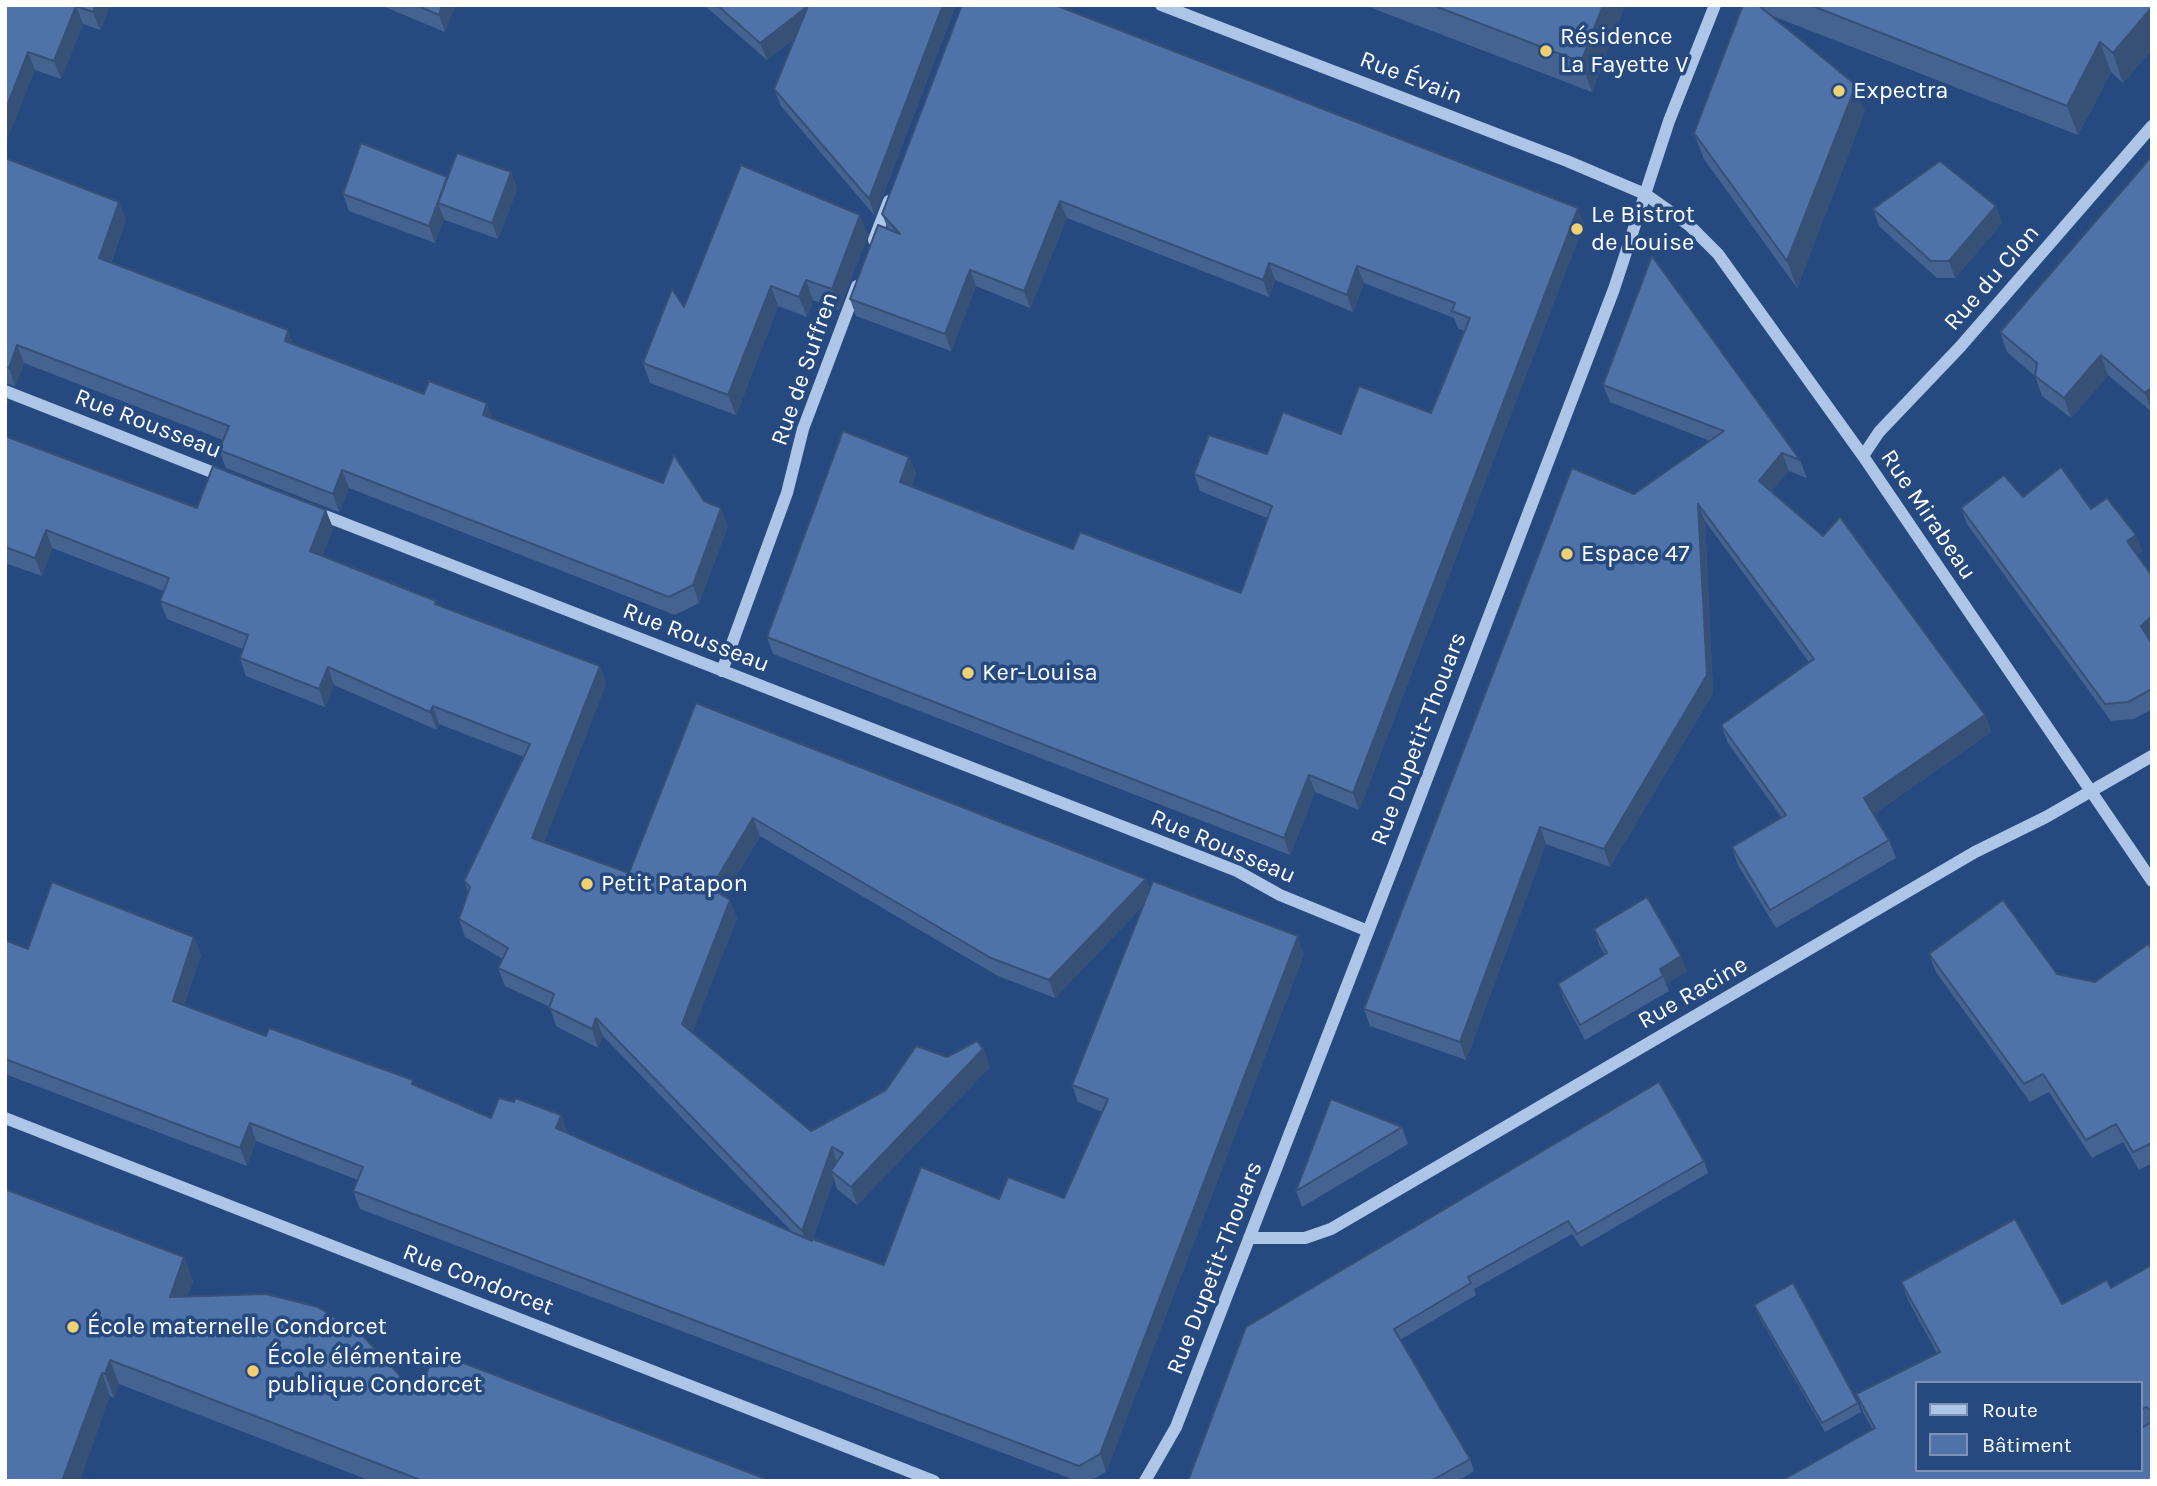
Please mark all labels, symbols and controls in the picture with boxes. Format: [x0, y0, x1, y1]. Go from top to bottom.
place label: Résidence La Fayette V [1560, 23, 1688, 79]
marker: Résidence La Fayette V [1538, 43, 1554, 59]
street label: Rue Évain [1356, 45, 1466, 111]
place label: Expectra [1853, 77, 1948, 105]
marker: Expectra [1831, 83, 1847, 99]
place label: Le Bistrot de Louise [1591, 201, 1695, 257]
street label: Rue du Clon [1938, 219, 2046, 337]
marker: Le Bistrot de Louise [1569, 221, 1585, 237]
street label: Rue de Suffren [765, 288, 845, 450]
street label: Rue Rousseau [71, 383, 225, 465]
street label: Rue Mirabeau [1874, 444, 1982, 586]
place label: Espace 47 [1581, 540, 1689, 568]
marker: Espace 47 [1559, 546, 1575, 562]
street label: Rue Rousseau [619, 597, 773, 679]
street label: Rue Dupetit-Thouars [1365, 628, 1473, 850]
place label: Ker-Louisa [982, 659, 1098, 687]
marker: Ker-Louisa [960, 665, 976, 681]
street label: Rue Rousseau [1146, 803, 1300, 891]
place label: Petit Patapon [601, 870, 748, 898]
marker: Petit Patapon [579, 876, 595, 892]
street label: Rue Racine [1633, 950, 1753, 1036]
street label: Rue Dupetit-Thouars [1161, 1157, 1269, 1379]
street label: Rue Condorcet [398, 1238, 558, 1322]
place label: École maternelle Condorcet [87, 1313, 387, 1341]
marker: École maternelle Condorcet [65, 1319, 81, 1335]
place label: École élémentaire publique Condorcet [267, 1343, 482, 1399]
marker: École élémentaire publique Condorcet [245, 1363, 261, 1379]
legend [1916, 1381, 2143, 1472]
text: Route [1982, 1398, 2038, 1422]
text: Bâtiment [1982, 1433, 2072, 1457]

